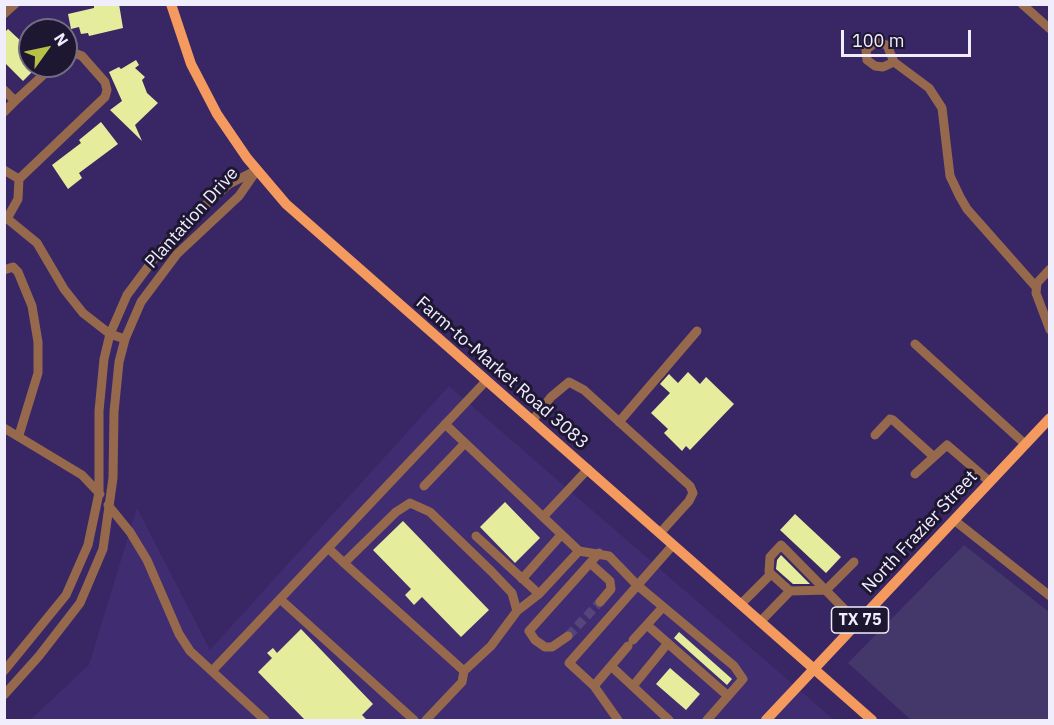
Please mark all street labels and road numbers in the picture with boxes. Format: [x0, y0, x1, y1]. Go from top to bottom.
street label: Plantation Drive [141, 163, 243, 273]
street label: Farm-to-Market Road 3083 [411, 292, 593, 454]
street label: North Frazier Street [858, 466, 982, 598]
road number: TX 75 [832, 607, 888, 633]

